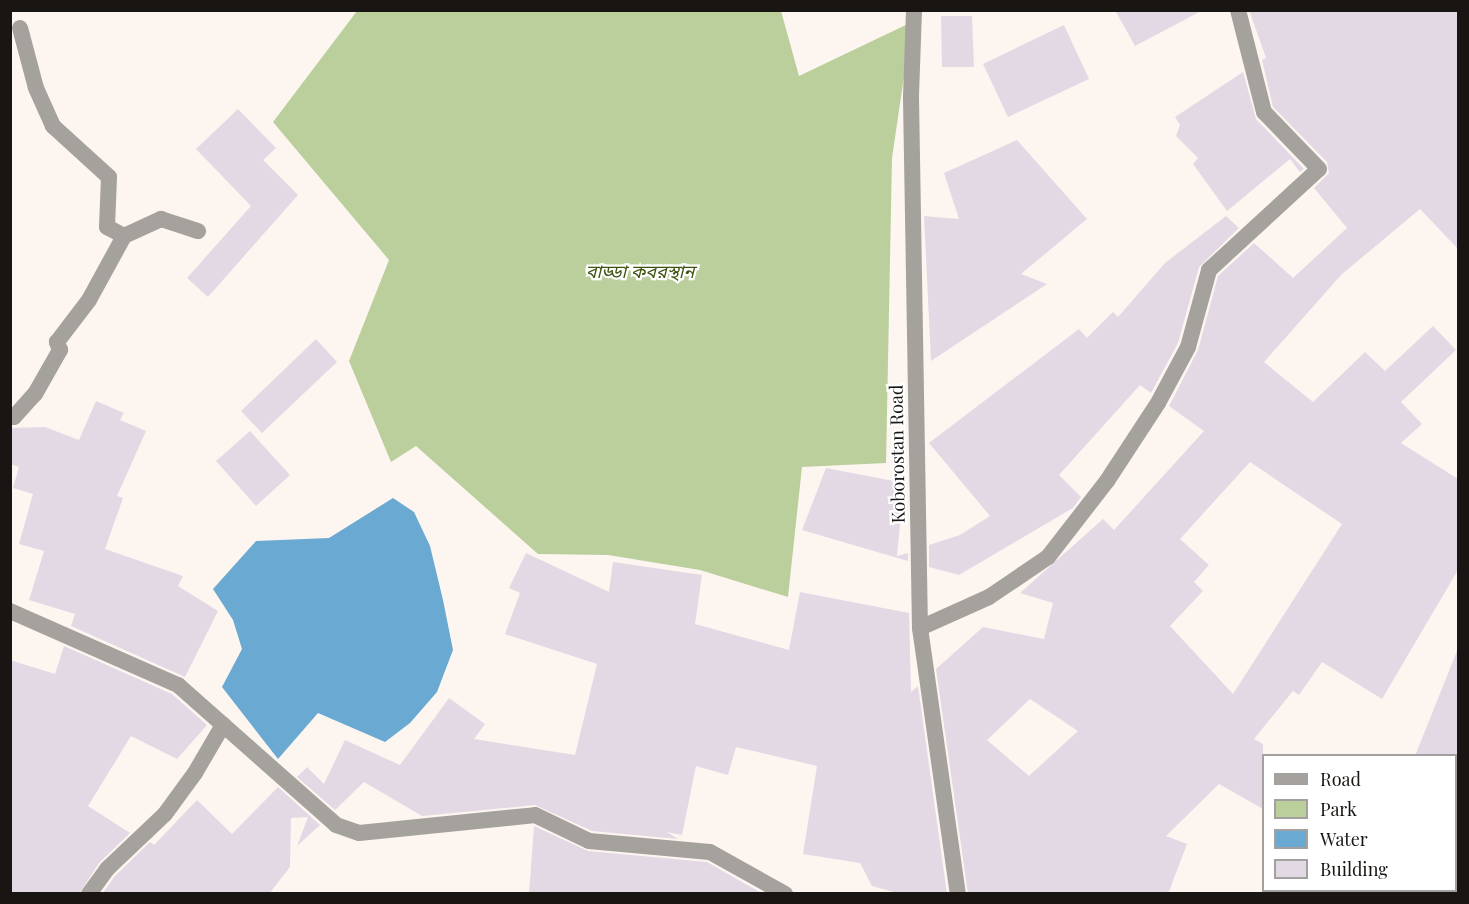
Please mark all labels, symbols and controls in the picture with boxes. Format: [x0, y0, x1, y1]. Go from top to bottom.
park label: বাড্ডা কবরস্থান [586, 260, 694, 282]
street label: Koborostan Road [885, 384, 909, 524]
legend [1262, 754, 1457, 892]
text: Road [1320, 767, 1361, 791]
text: Park [1320, 797, 1357, 821]
text: Water [1320, 827, 1368, 851]
text: Building [1320, 857, 1388, 881]

